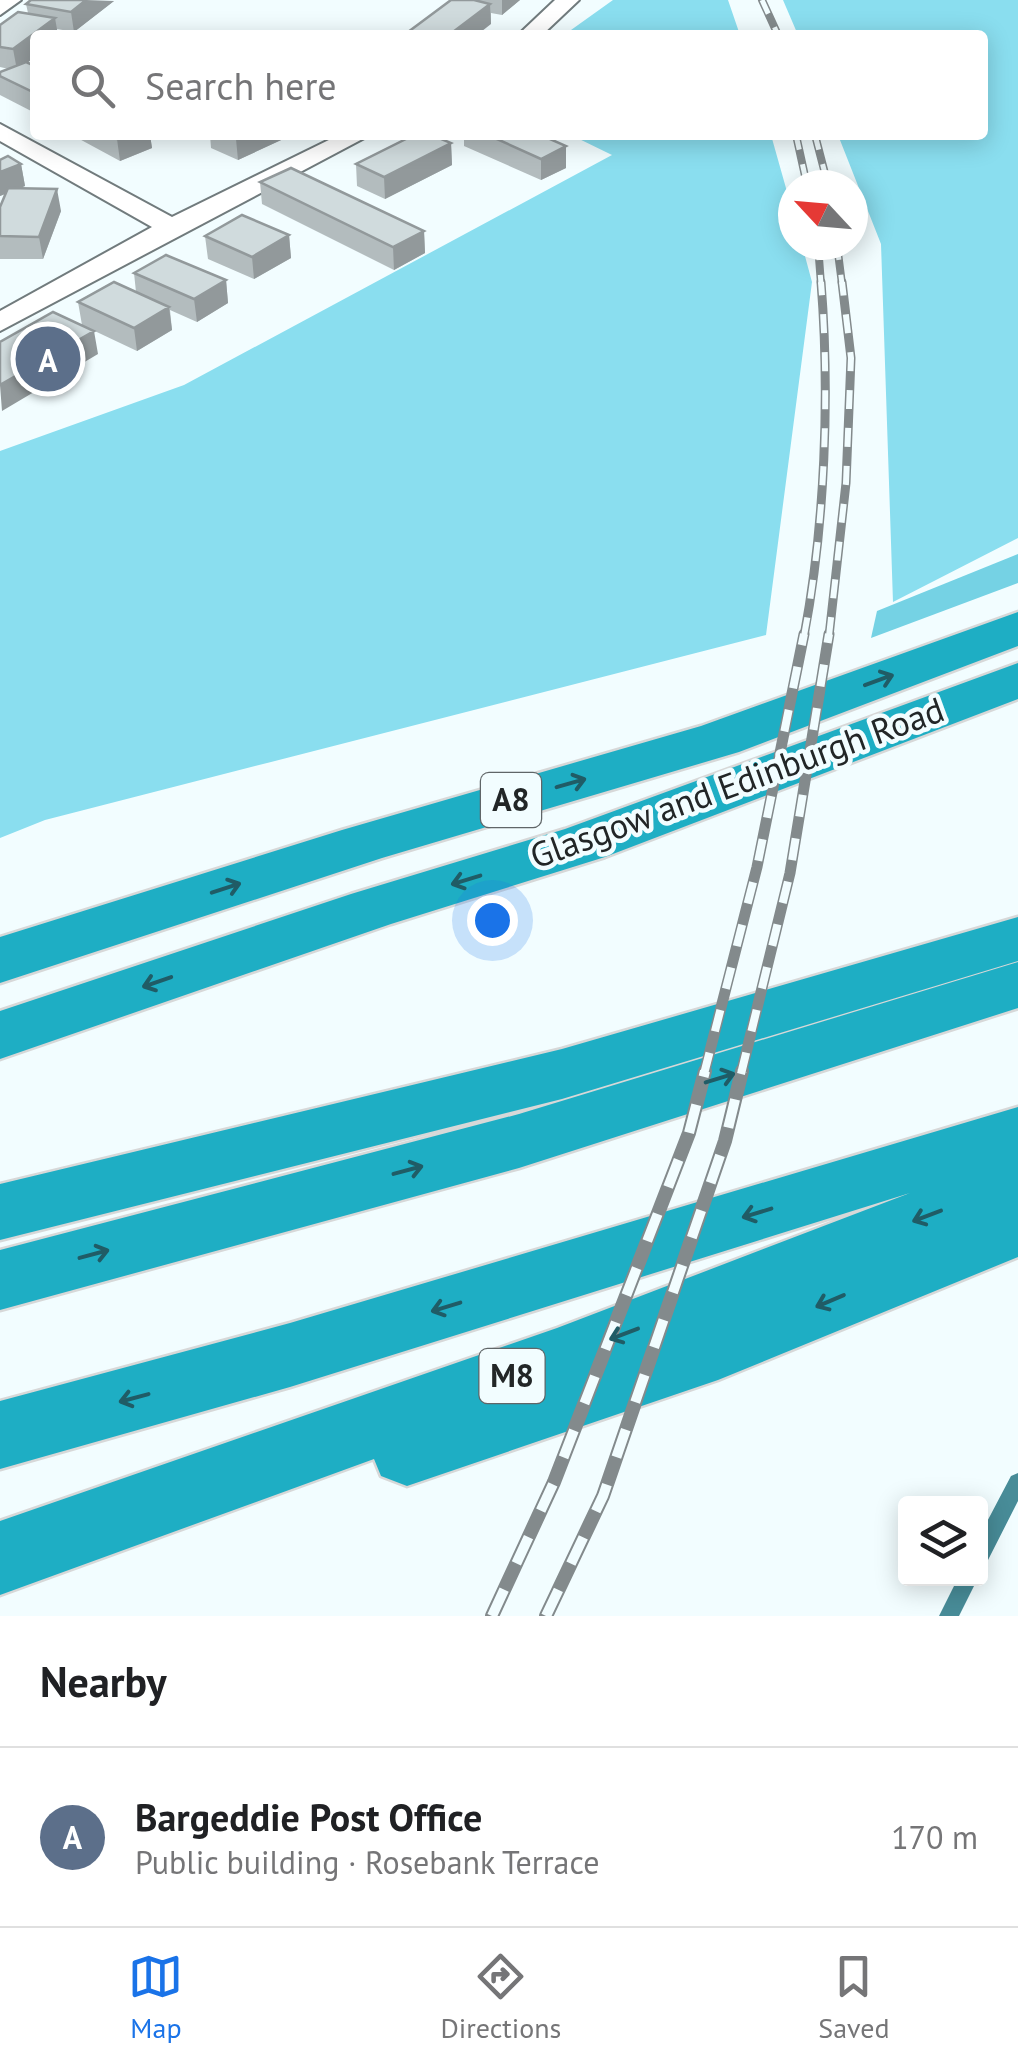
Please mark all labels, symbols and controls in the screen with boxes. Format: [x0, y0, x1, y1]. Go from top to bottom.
search box [30, 30, 988, 140]
icon: search [65, 58, 120, 113]
text: Search here [145, 61, 337, 110]
north arrow [778, 170, 868, 260]
pin: A [15, 322, 80, 396]
one-way arrow [862, 670, 893, 688]
street label: Glasgow and Edinburgh Road [523, 686, 950, 878]
road number: A8 [481, 773, 541, 827]
one-way arrow [554, 773, 586, 791]
one-way arrow [451, 872, 482, 890]
one-way arrow [210, 877, 242, 895]
your location [467, 895, 518, 946]
one-way arrow [142, 974, 174, 992]
one-way arrow [703, 1068, 735, 1086]
one-way arrow [392, 1160, 423, 1179]
one-way arrow [742, 1205, 774, 1223]
one-way arrow [912, 1208, 943, 1226]
one-way arrow [78, 1244, 109, 1263]
one-way arrow [815, 1294, 846, 1312]
one-way arrow [431, 1300, 463, 1318]
one-way arrow [610, 1326, 641, 1344]
road number: M8 [480, 1349, 544, 1403]
one-way arrow [119, 1390, 150, 1408]
map controls [898, 1496, 988, 1586]
button: layers [898, 1496, 988, 1586]
text: Nearby [40, 1654, 167, 1709]
text: Bargeddie Post Office [135, 1792, 482, 1841]
text: A [63, 1816, 82, 1858]
text: 170 m [891, 1816, 978, 1858]
text: Public building · Rosebank Terrace [135, 1841, 599, 1883]
tab: Map [128, 1949, 183, 2046]
tab: Directions [440, 1949, 561, 2046]
tab: Saved [818, 1949, 890, 2046]

